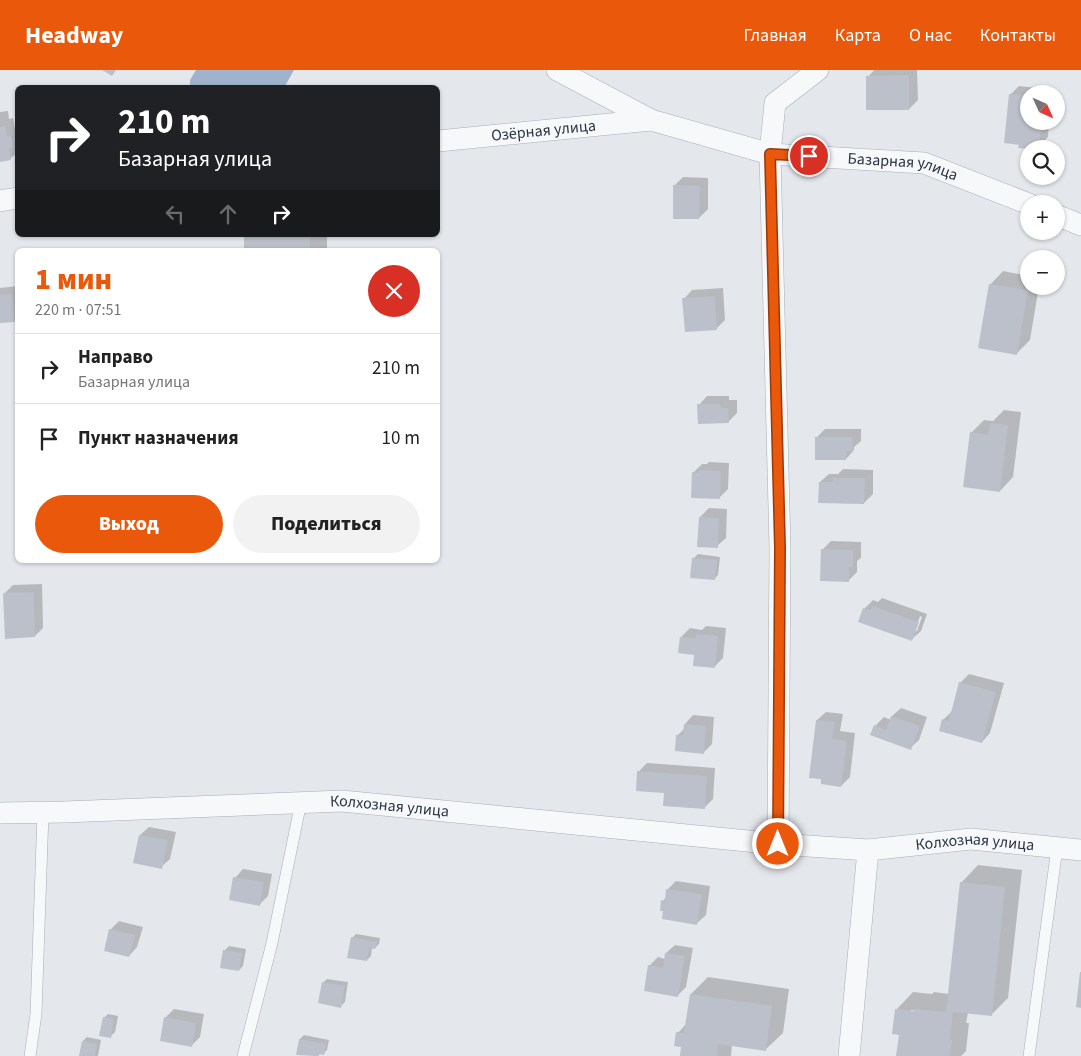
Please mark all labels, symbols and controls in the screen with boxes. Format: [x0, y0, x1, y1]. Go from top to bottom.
text: Headway [25, 18, 123, 53]
text: Главная [744, 23, 807, 48]
text: Карта [835, 23, 881, 48]
text: О нас [909, 23, 952, 48]
text: Контакты [980, 23, 1056, 48]
north arrow [1020, 85, 1065, 130]
map controls [1020, 85, 1065, 295]
text: 210 m [118, 97, 210, 147]
icon: right [35, 105, 100, 170]
street label: Озёрная улица [490, 114, 597, 147]
pin [788, 135, 830, 177]
button: search [1020, 140, 1065, 185]
icon: arrive [795, 142, 823, 170]
text: Базарная улица [118, 143, 272, 175]
street label: Базарная улица [847, 148, 961, 186]
button: + [1020, 195, 1065, 240]
icon: left [161, 200, 189, 228]
icon: ahead [214, 200, 242, 228]
icon: right [267, 200, 295, 228]
button: − [1020, 250, 1065, 295]
text: 1 мин [35, 258, 112, 301]
button: close [368, 265, 420, 317]
text: 220 m · 07:51 [35, 299, 122, 321]
text: Направо [78, 344, 153, 371]
icon: right [35, 355, 63, 383]
text: 210 m [372, 355, 420, 382]
text: Базарная улица [78, 371, 190, 393]
icon: arrive [35, 425, 63, 453]
text: Пункт назначения [78, 425, 239, 452]
text: 10 m [382, 425, 420, 452]
button: Выход [35, 495, 223, 553]
button: Поделиться [233, 495, 420, 553]
street label: Колхозная улица [330, 790, 450, 822]
position arrow [751, 817, 803, 869]
street label: Колхозная улица [914, 828, 1035, 856]

